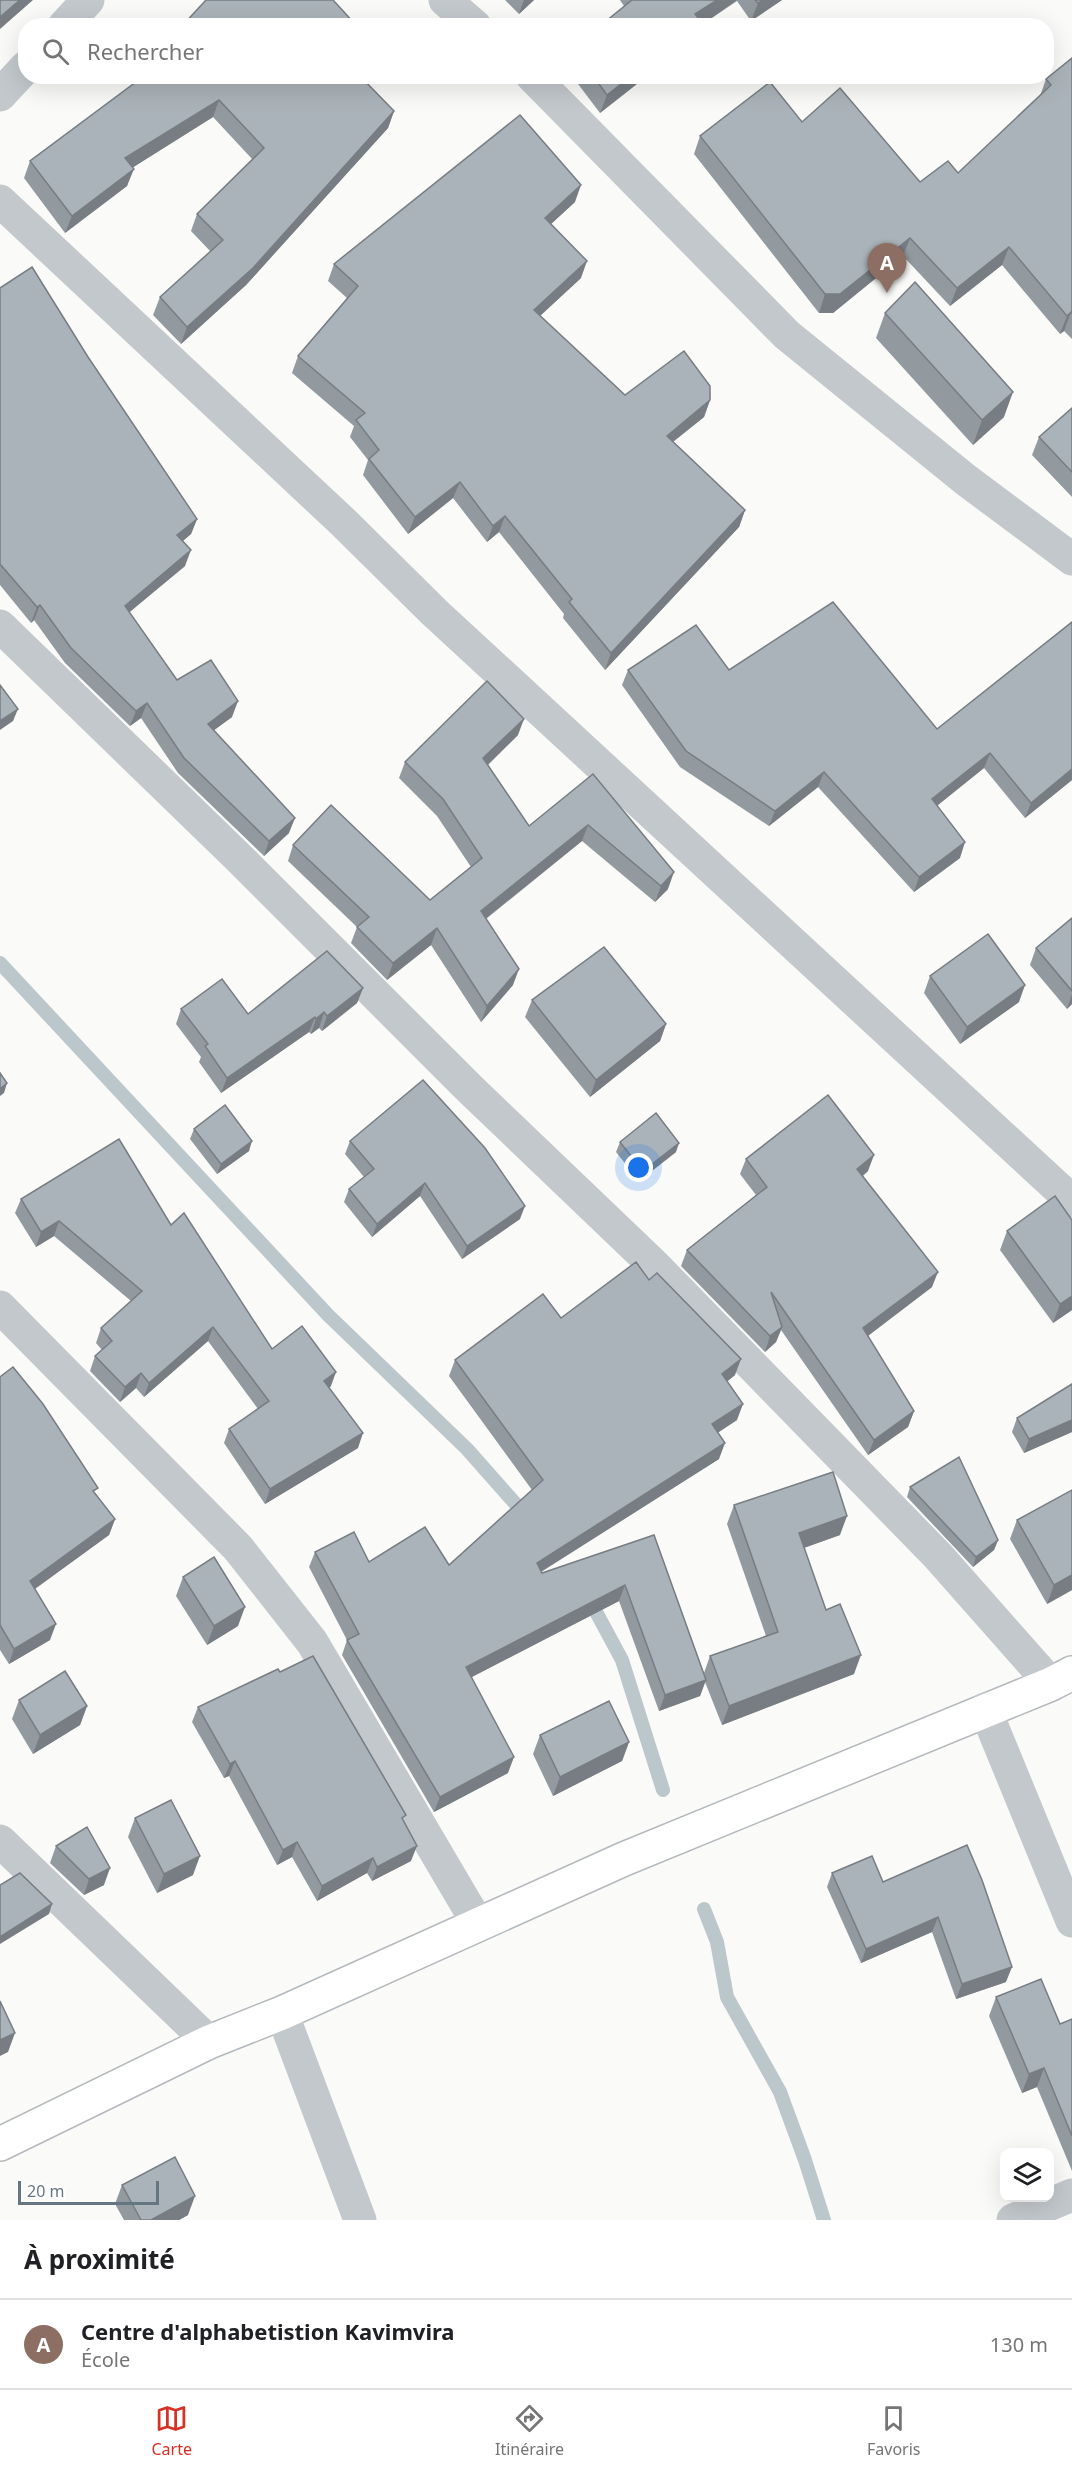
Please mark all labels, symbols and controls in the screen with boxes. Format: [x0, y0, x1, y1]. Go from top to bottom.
search box [18, 18, 1054, 84]
icon: search [39, 35, 72, 68]
text: Rechercher [87, 36, 204, 66]
pin: A [868, 244, 906, 293]
your location [624, 1153, 653, 1182]
map controls [1000, 2148, 1054, 2202]
button: layers [1000, 2148, 1054, 2202]
scale bar [18, 2178, 159, 2206]
text: 20 m [27, 2180, 64, 2202]
text: À proximité [24, 2241, 175, 2277]
text: Centre d'alphabetistion Kavimvira [81, 2316, 455, 2346]
text: A [37, 2331, 50, 2358]
text: 130 m [990, 2331, 1048, 2358]
text: École [81, 2346, 130, 2373]
tab: Carte [152, 2402, 192, 2460]
tab: Itinéraire [495, 2402, 564, 2460]
tab: Favoris [867, 2402, 920, 2460]

